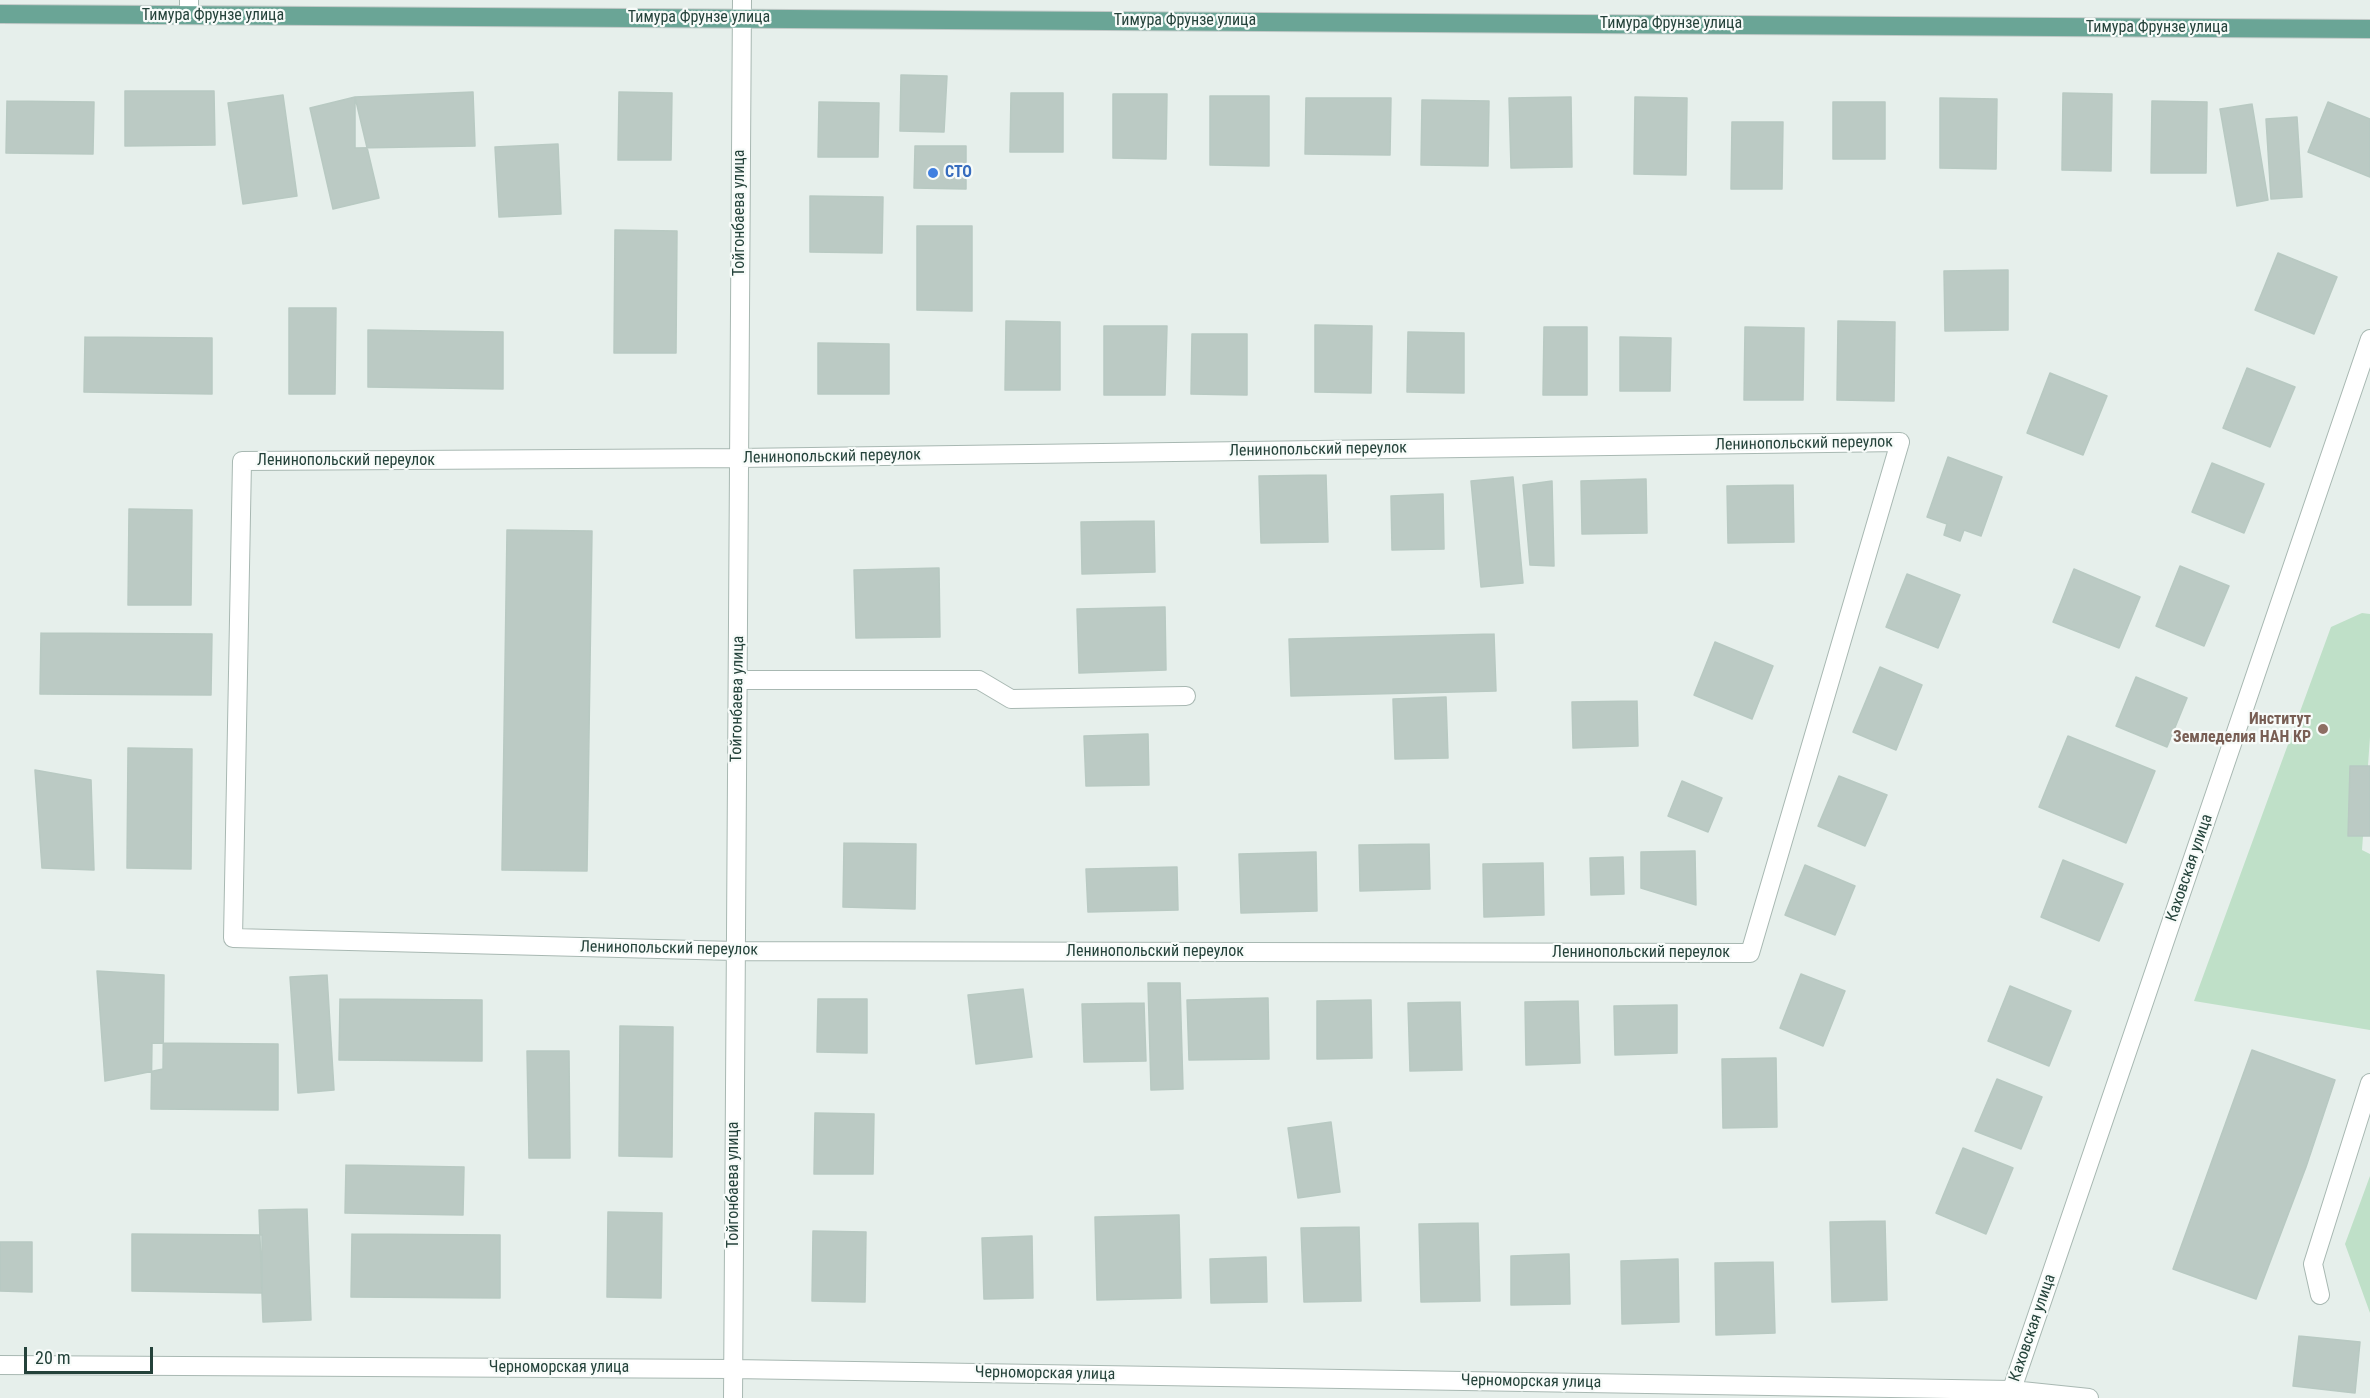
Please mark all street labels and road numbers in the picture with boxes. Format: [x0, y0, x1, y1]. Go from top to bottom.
street label: Тимура Фрунзе улица [142, 6, 284, 26]
street label: Тимура Фрунзе улица [628, 8, 770, 28]
street label: Тимура Фрунзе улица [1114, 11, 1256, 31]
street label: Тимура Фрунзе улица [1600, 14, 1742, 34]
street label: Тимура Фрунзе улица [2086, 18, 2228, 38]
street label: Тойгонбаева улица [730, 150, 750, 276]
street label: Ленинопольский переулок [1715, 433, 1893, 455]
street label: Ленинопольский переулок [1229, 439, 1407, 461]
street label: Ленинопольский переулок [743, 446, 921, 468]
street label: Ленинопольский переулок [257, 451, 435, 471]
street label: Тойгонбаева улица [727, 635, 749, 763]
street label: Каховская улица [2163, 812, 2217, 924]
street label: Ленинопольский переулок [580, 938, 758, 960]
street label: Ленинопольский переулок [1066, 942, 1244, 962]
street label: Ленинопольский переулок [1552, 943, 1730, 963]
street label: Тойгонбаева улица [724, 1122, 744, 1248]
street label: Каховская улица [2006, 1272, 2060, 1384]
street label: Черноморская улица [489, 1358, 629, 1378]
street label: Черноморская улица [975, 1363, 1115, 1385]
street label: Черноморская улица [1461, 1371, 1601, 1393]

